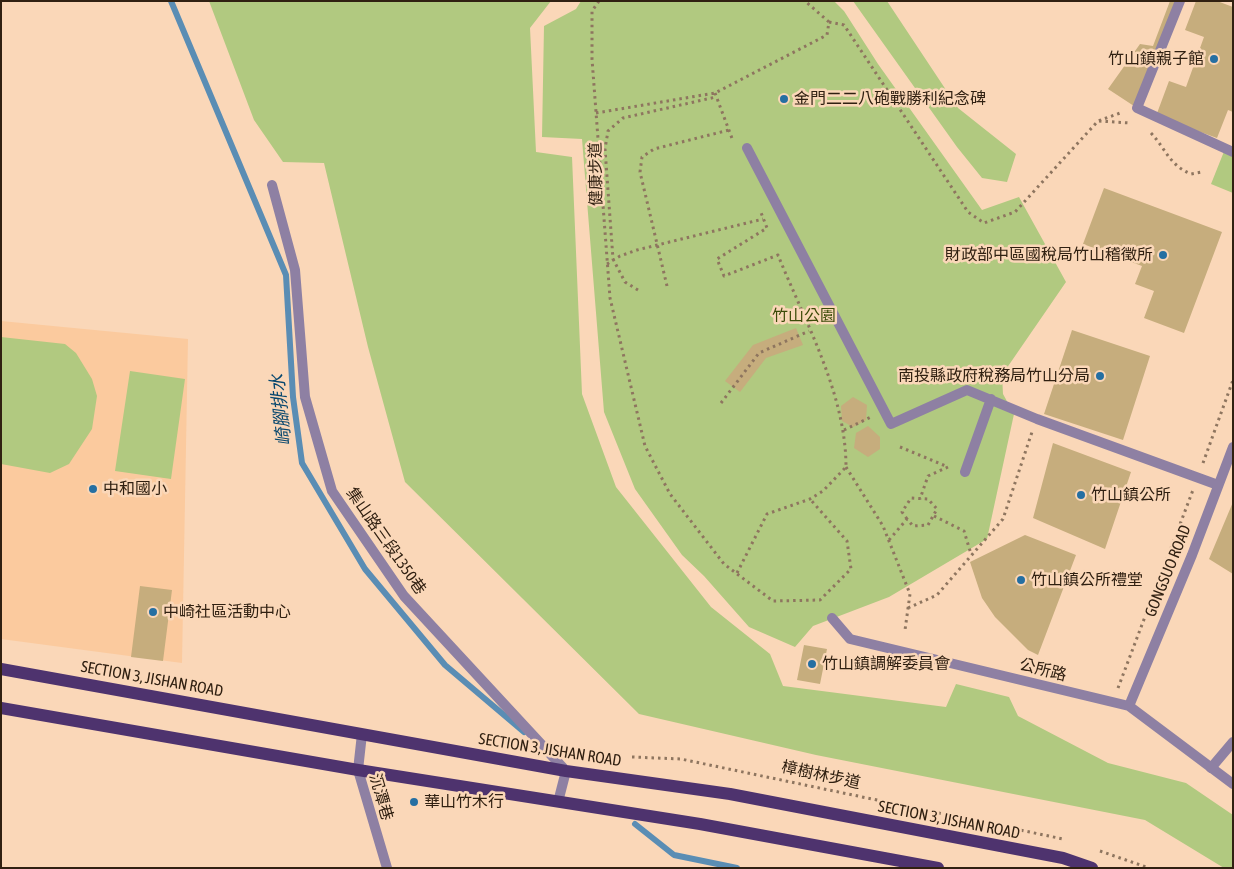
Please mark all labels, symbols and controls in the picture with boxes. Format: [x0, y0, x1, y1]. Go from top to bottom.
place label: 竹山鎮親子館 [1108, 49, 1204, 69]
marker: 竹山鎮親子館 [1208, 53, 1220, 65]
place label: 金門二二八砲戰勝利紀念碑 [794, 89, 986, 109]
marker: 金門二二八砲戰勝利紀念碑 [778, 93, 790, 105]
street label: 健康步道 [586, 142, 606, 206]
place label: 財政部中區國稅局竹山稽徵所 [945, 245, 1153, 265]
marker: 財政部中區國稅局竹山稽徵所 [1157, 249, 1169, 261]
park label: 竹山公園 [772, 306, 836, 326]
place label: 南投縣政府稅務局竹山分局 [898, 366, 1090, 386]
marker: 南投縣政府稅務局竹山分局 [1094, 370, 1106, 382]
water label: 崎腳排水 [266, 373, 296, 447]
place label: 中和國小 [103, 479, 167, 499]
marker: 中和國小 [87, 483, 99, 495]
street label: 集山路三段1350巷 [342, 484, 430, 598]
place label: 竹山鎮公所 [1091, 485, 1171, 505]
marker: 竹山鎮公所 [1075, 489, 1087, 501]
street label: GONGSUO ROAD [1141, 522, 1195, 620]
place label: 竹山鎮公所禮堂 [1031, 570, 1143, 590]
marker: 竹山鎮公所禮堂 [1015, 574, 1027, 586]
place label: 中崎社區活動中心 [163, 602, 291, 622]
marker: 中崎社區活動中心 [147, 606, 159, 618]
place label: 竹山鎮調解委員會 [822, 654, 950, 674]
street label: 公所路 [1017, 655, 1069, 685]
street label: SECTION 3, JISHAN ROAD [79, 657, 225, 701]
marker: 竹山鎮調解委員會 [806, 658, 818, 670]
street label: SECTION 3, JISHAN ROAD [477, 729, 623, 771]
street label: 樟樹林步道 [780, 757, 862, 793]
street label: 沉潭巷 [365, 771, 397, 823]
place label: 華山竹木行 [424, 792, 504, 812]
marker: 華山竹木行 [408, 796, 420, 808]
street label: SECTION 3, JISHAN ROAD [876, 797, 1022, 843]

